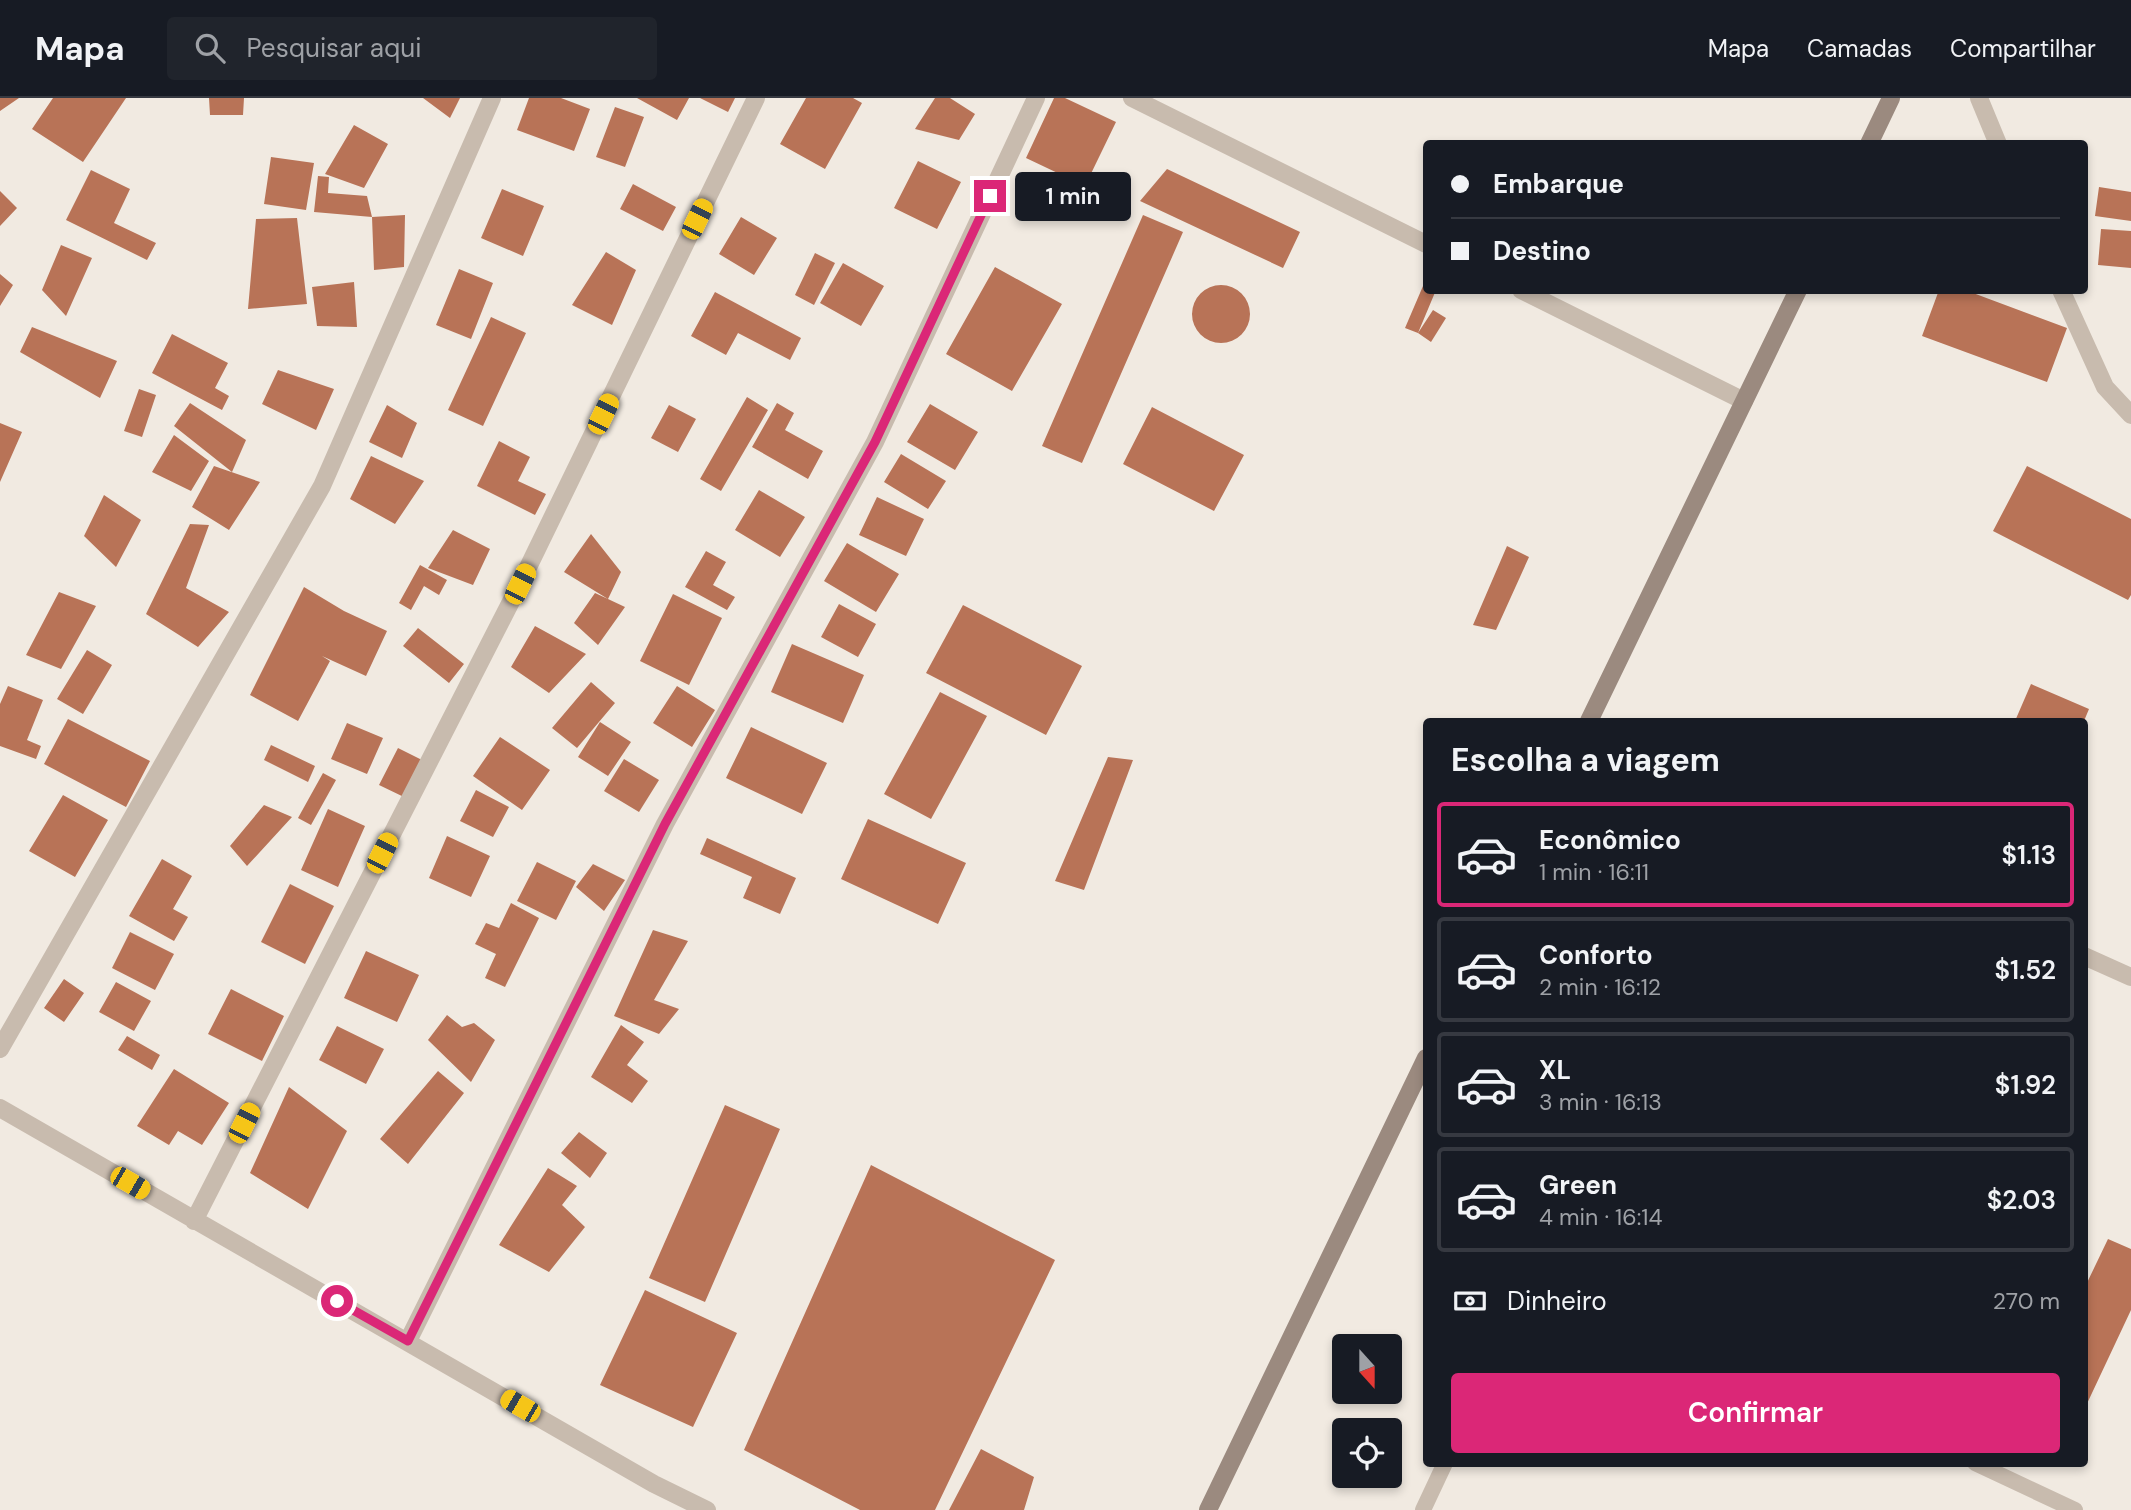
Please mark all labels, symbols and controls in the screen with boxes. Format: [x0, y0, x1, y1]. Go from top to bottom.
search box [167, 17, 657, 80]
text: Mapa [35, 27, 125, 70]
icon: search [191, 29, 229, 67]
text: Pesquisar aqui [247, 31, 421, 65]
text: Mapa [1708, 33, 1769, 64]
text: Camadas [1807, 33, 1912, 64]
text: Compartilhar [1950, 33, 2096, 64]
text: Embarque [1493, 167, 1624, 201]
callout: 1 min [1014, 172, 1130, 220]
route end [974, 180, 1006, 212]
text: 1 min [1046, 181, 1100, 211]
car [679, 196, 716, 242]
text: Destino [1493, 234, 1591, 268]
car [585, 391, 622, 437]
car [502, 561, 539, 607]
text: Escolha a viagem [1451, 739, 1720, 781]
icon: car [1455, 823, 1518, 886]
text: Econômico [1539, 823, 1681, 857]
car [364, 830, 401, 876]
text: $1.13 [2001, 838, 2056, 872]
text: 1 min · 16:11 [1539, 857, 1649, 887]
icon: car [1455, 938, 1518, 1001]
text: Conforto [1539, 938, 1653, 972]
text: $1.52 [1994, 953, 2056, 987]
text: 2 min · 16:12 [1539, 972, 1661, 1002]
icon: car [1455, 1053, 1518, 1116]
text: XL [1539, 1053, 1571, 1087]
text: $1.92 [1995, 1068, 2056, 1102]
text: 3 min · 16:13 [1539, 1087, 1662, 1117]
car [226, 1100, 263, 1146]
car [107, 1163, 154, 1203]
icon: car [1455, 1168, 1518, 1231]
text: Green [1539, 1168, 1617, 1202]
text: $2.03 [1987, 1183, 2056, 1217]
text: 4 min · 16:14 [1539, 1202, 1663, 1232]
icon: cash [1451, 1282, 1489, 1320]
text: Dinheiro [1507, 1284, 1607, 1318]
route start [321, 1285, 353, 1317]
text: 270 m [1993, 1286, 2060, 1316]
north arrow [1332, 1334, 1402, 1404]
map controls [1332, 1334, 1402, 1488]
button: Confirmar [1451, 1373, 2060, 1453]
car [497, 1386, 544, 1426]
button: locate [1332, 1418, 1402, 1488]

